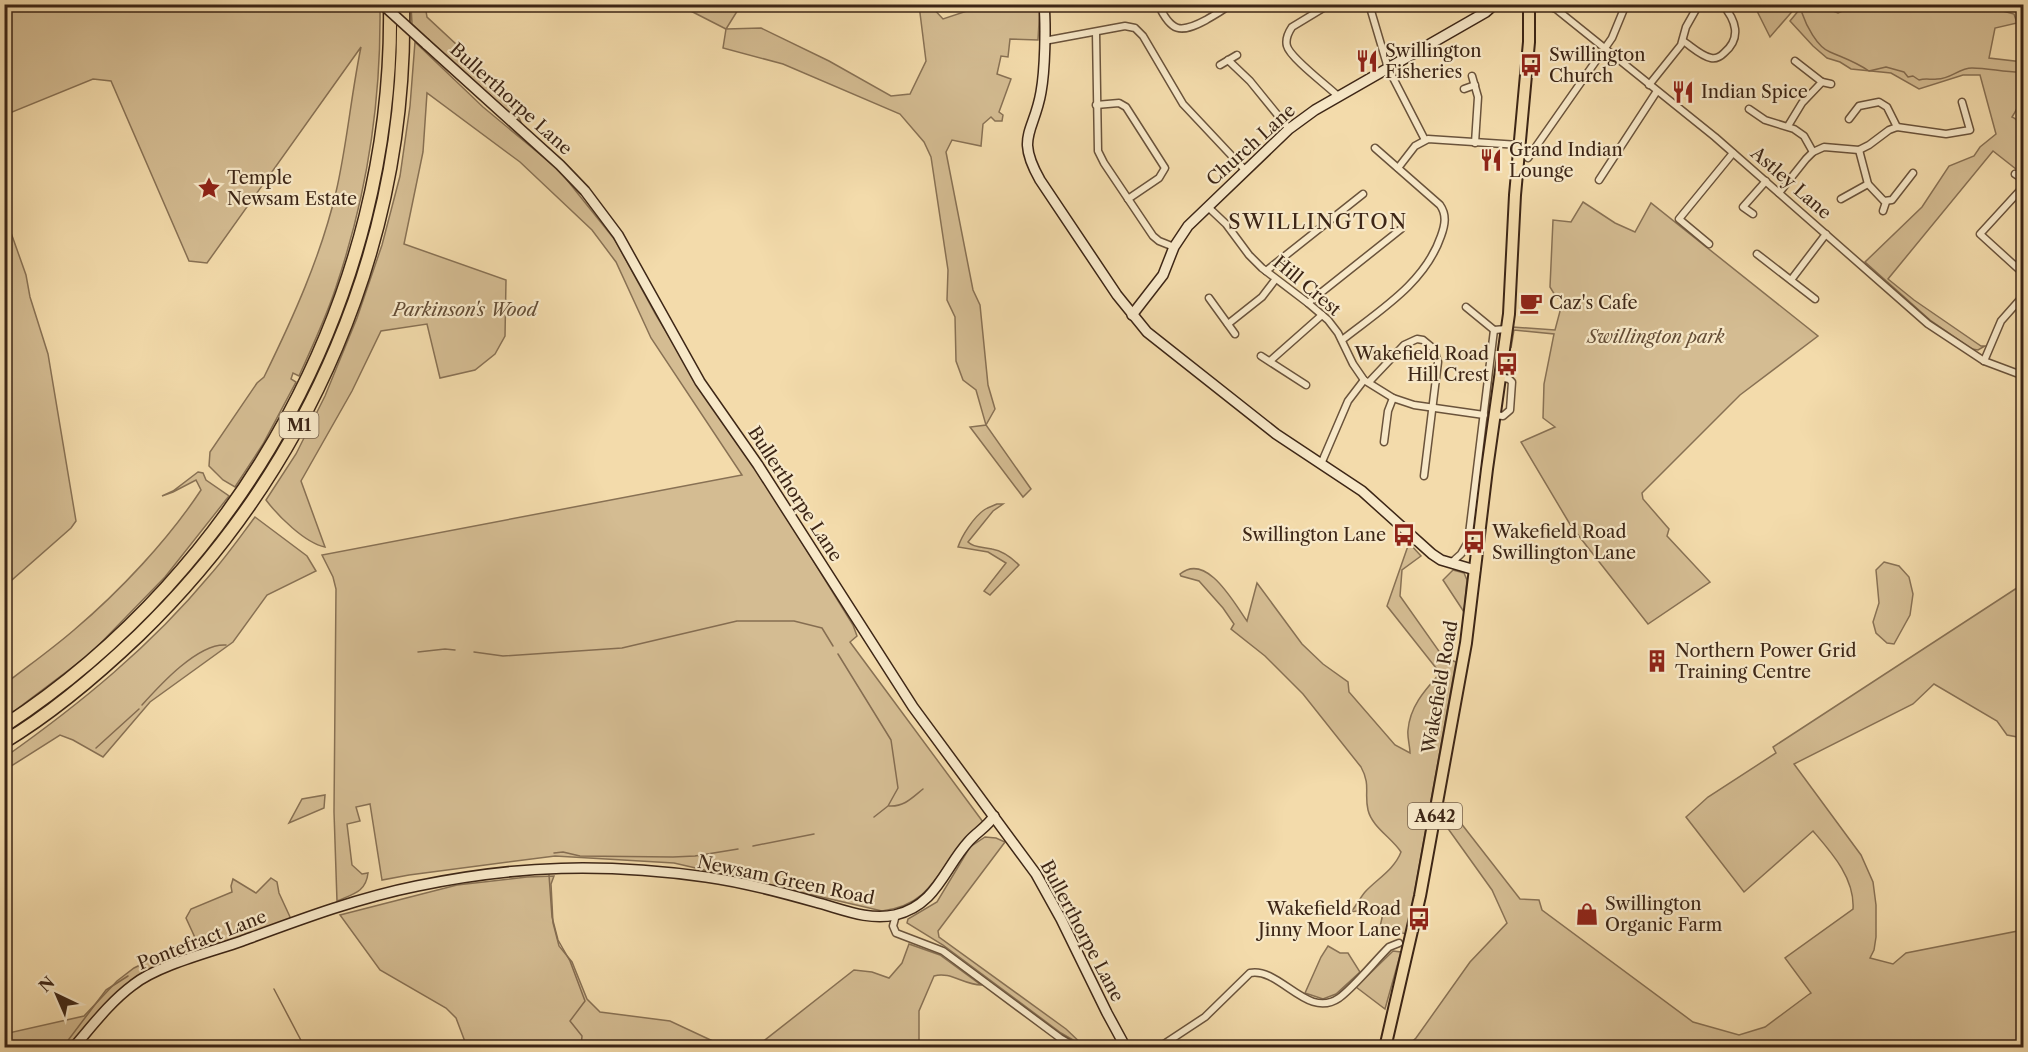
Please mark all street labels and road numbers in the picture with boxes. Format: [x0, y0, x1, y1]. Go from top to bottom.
street label: Bullerthorpe Lane [445, 38, 577, 160]
street label: Church Lane [1202, 99, 1300, 191]
street label: Astley Lane [1746, 141, 1836, 224]
street label: Hill Crest [1269, 251, 1346, 321]
road number: M1 [280, 412, 318, 438]
street label: Bullerthorpe Lane [743, 422, 847, 566]
street label: Wakefield Road [1417, 619, 1463, 756]
road number: A642 [1408, 803, 1462, 829]
street label: Newsam Green Road [696, 851, 876, 910]
street label: Bullerthorpe Lane [1035, 857, 1129, 1005]
street label: Pontefract Lane [134, 905, 270, 975]

